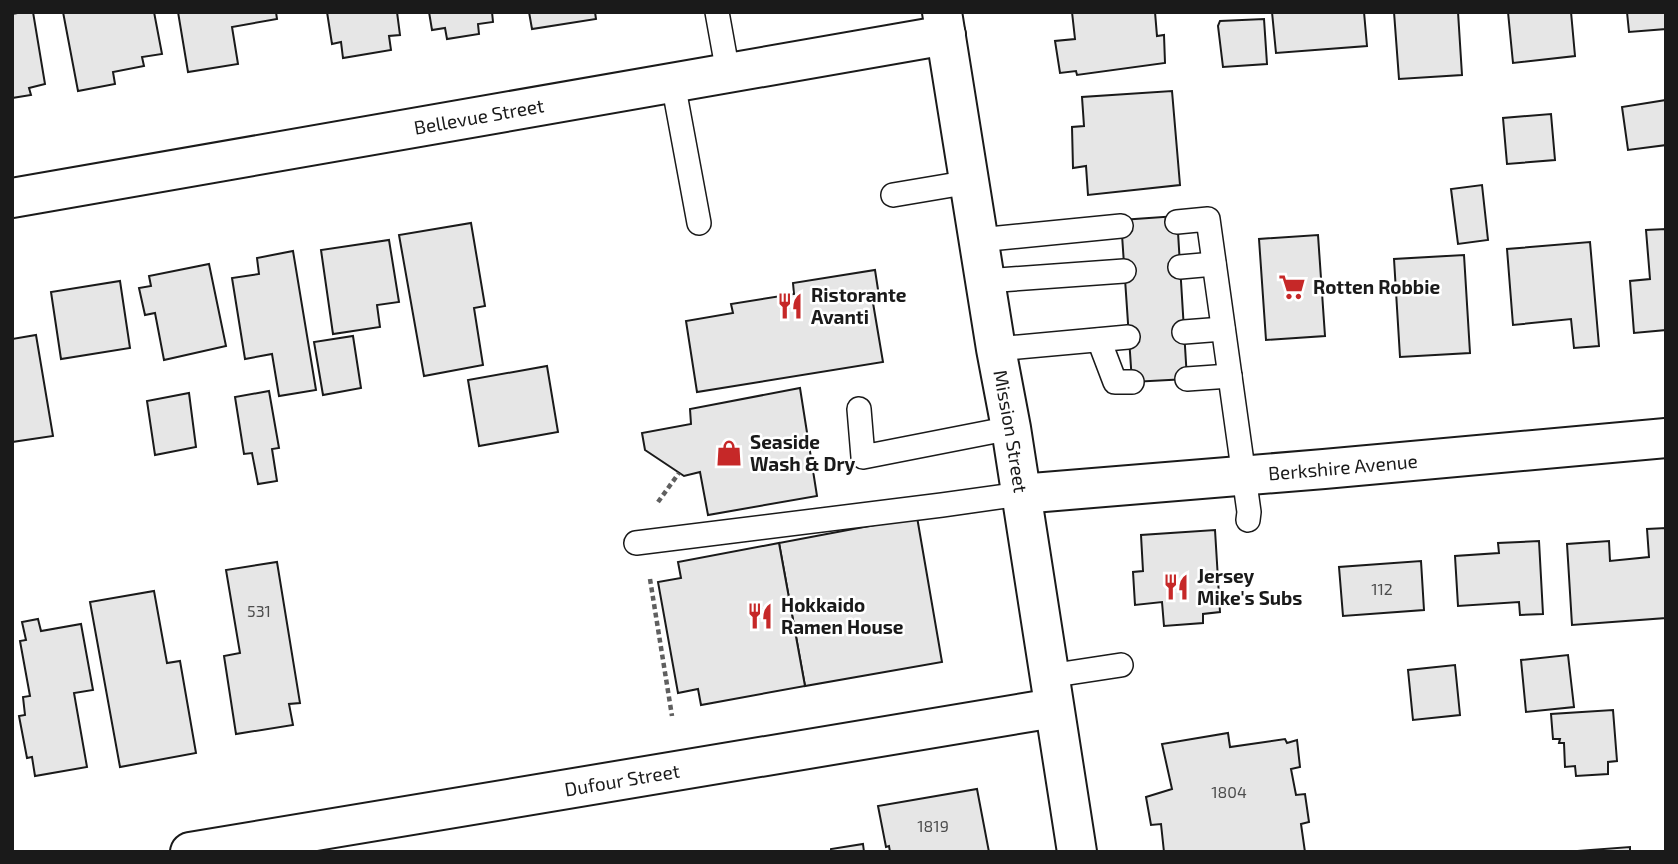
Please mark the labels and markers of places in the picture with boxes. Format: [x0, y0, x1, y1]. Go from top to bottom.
supermarket icon: Rotten Robbie [1277, 272, 1307, 302]
place label: Rotten Robbie [1313, 275, 1440, 298]
place label: Ristorante Avanti [811, 283, 907, 328]
restaurant icon: Ristorante Avanti [775, 291, 805, 321]
place label: Seaside Wash & Dry [750, 430, 855, 476]
shop icon: Seaside Wash & Dry [714, 438, 744, 468]
place label: Jersey Mike's Subs [1197, 564, 1302, 609]
restaurant icon: Jersey Mike's Subs [1161, 572, 1191, 602]
place label: Hokkaido Ramen House [781, 593, 904, 638]
restaurant icon: Hokkaido Ramen House [745, 601, 775, 631]

